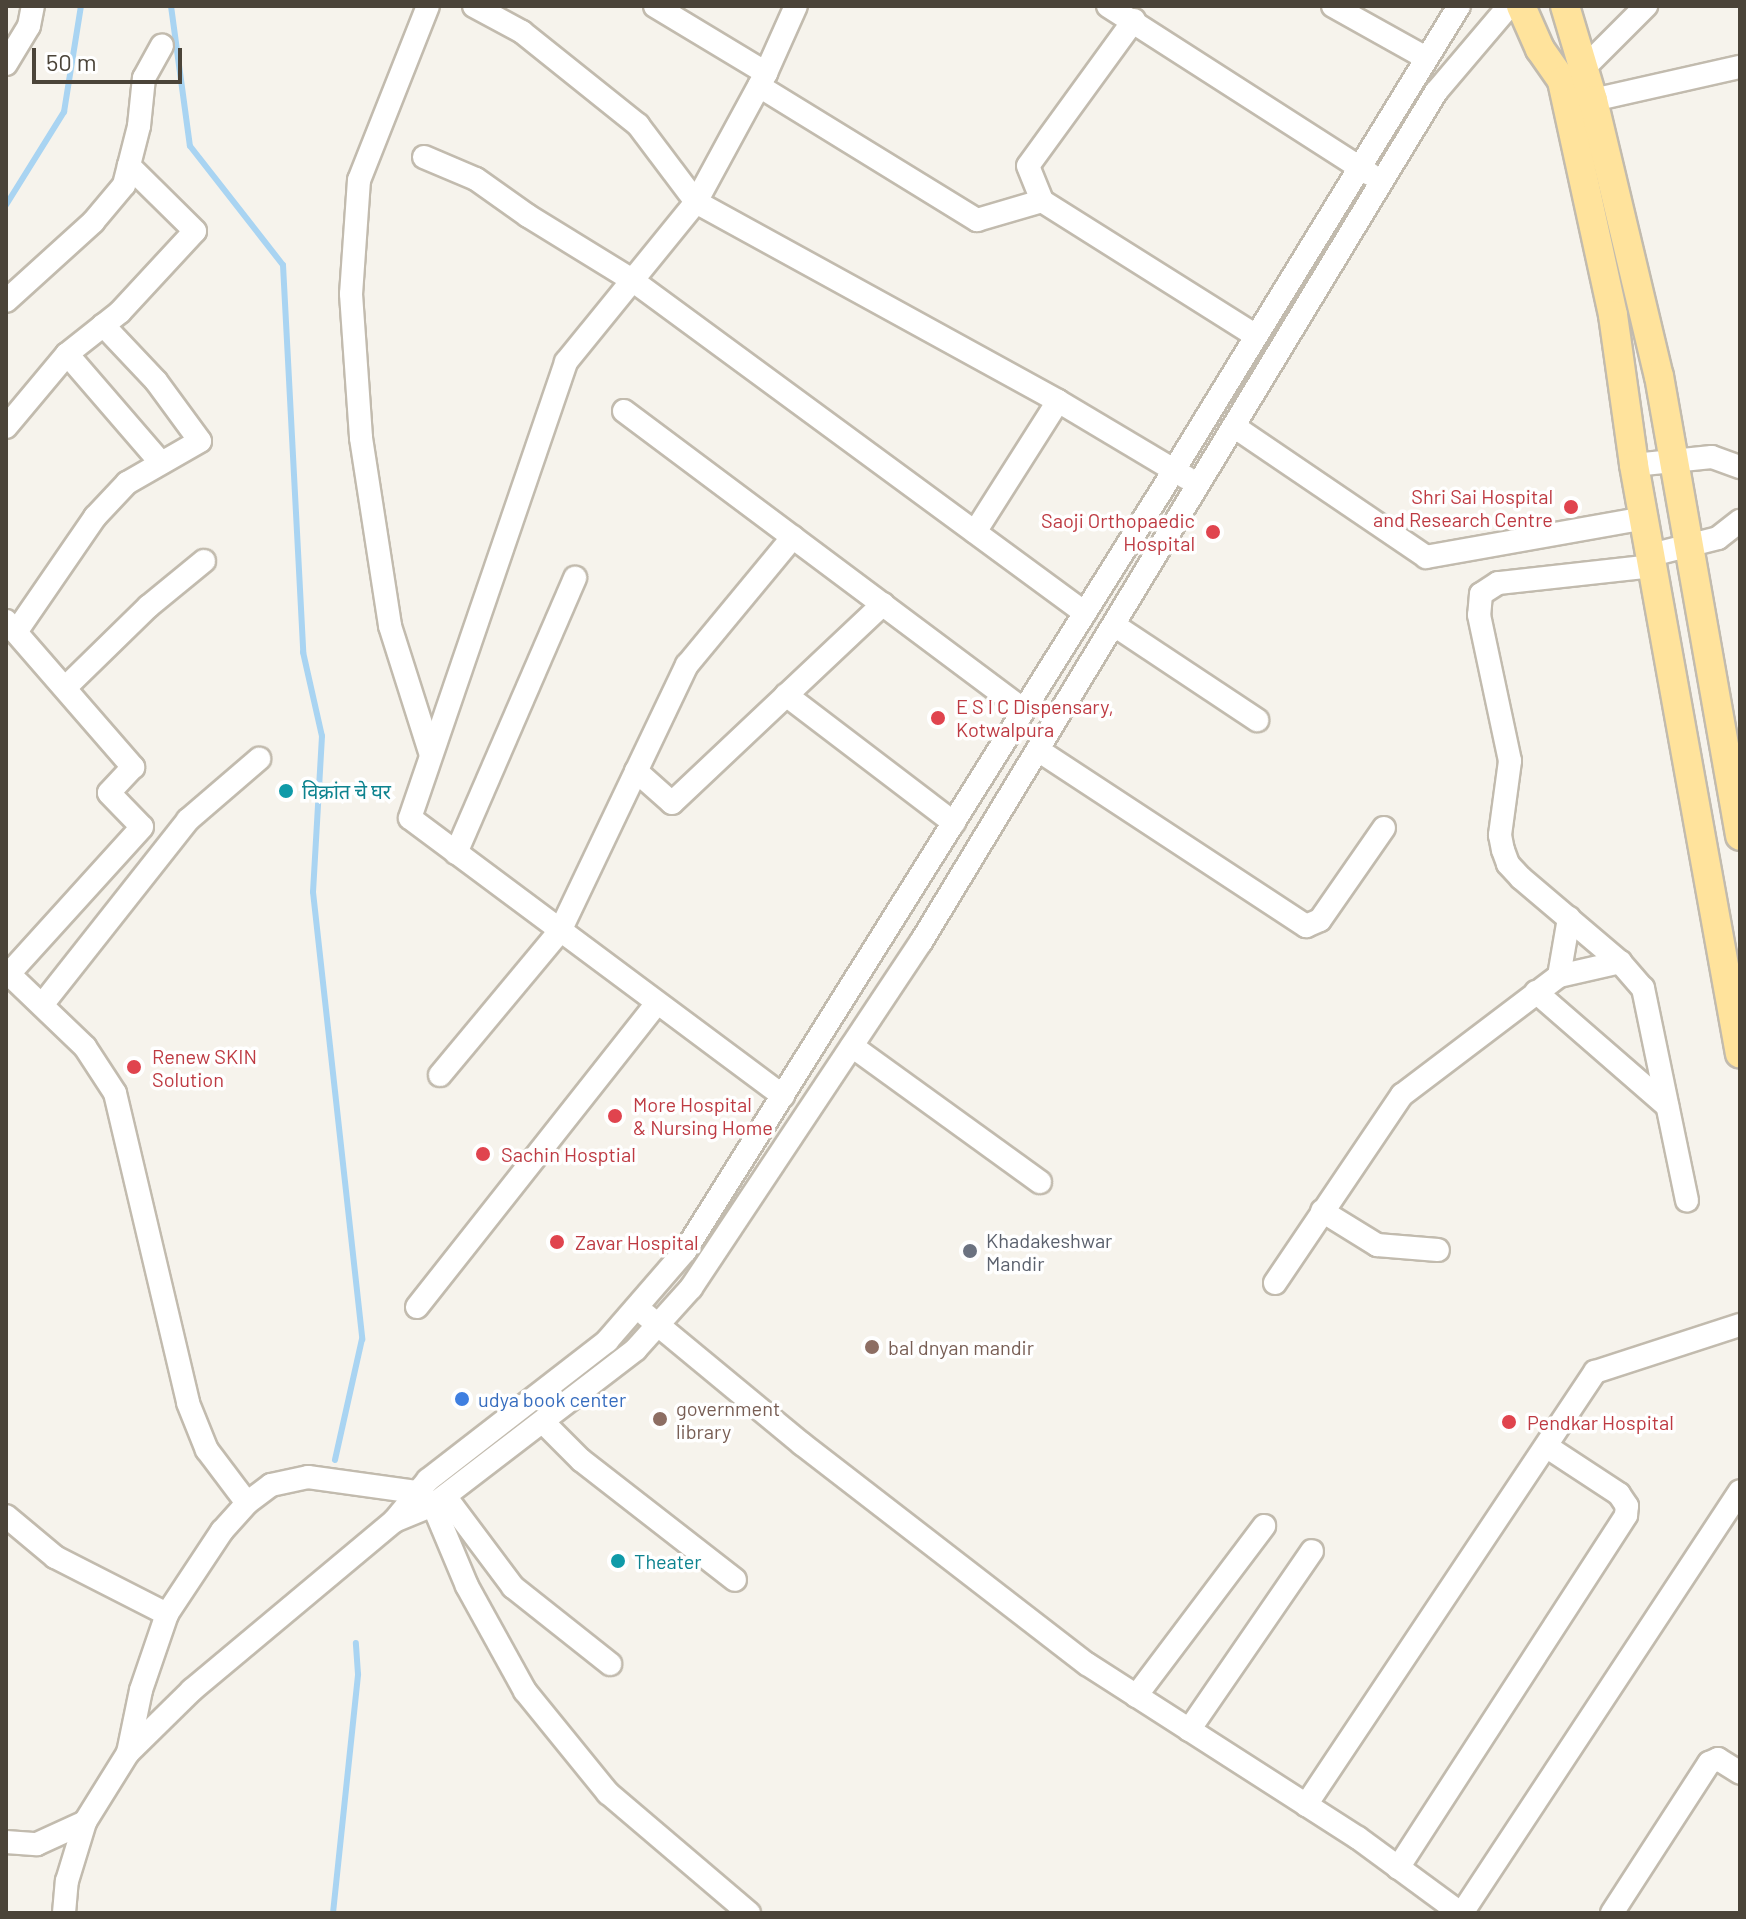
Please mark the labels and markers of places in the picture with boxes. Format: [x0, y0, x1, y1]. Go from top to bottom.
place label: Shri Sai Hospital and Research Centre [1373, 484, 1553, 531]
marker: Shri Sai Hospital and Research Centre [1560, 496, 1582, 518]
place label: Saoji Orthopaedic Hospital [1041, 508, 1195, 555]
marker: Saoji Orthopaedic Hospital [1202, 521, 1224, 543]
place label: E S I C Dispensary, Kotwalpura [956, 694, 1114, 741]
marker: E S I C Dispensary, Kotwalpura [927, 707, 949, 729]
place label: विक्रांत चे घर [302, 779, 391, 803]
marker: विक्रांत चे घर [277, 782, 295, 800]
place label: Renew SKIN Solution [152, 1044, 257, 1091]
marker: Renew SKIN Solution [123, 1056, 145, 1078]
place label: More Hospital & Nursing Home [633, 1092, 773, 1139]
marker: More Hospital & Nursing Home [604, 1105, 626, 1127]
place label: Sachin Hosptial [501, 1142, 636, 1166]
marker: Sachin Hosptial [472, 1143, 494, 1165]
place label: Khadakeshwar Mandir [986, 1228, 1112, 1275]
place label: Zavar Hospital [575, 1230, 699, 1254]
marker: Zavar Hospital [546, 1231, 568, 1253]
marker: Khadakeshwar Mandir [961, 1242, 979, 1260]
place label: bal dnyan mandir [888, 1335, 1034, 1359]
marker: bal dnyan mandir [863, 1338, 881, 1356]
place label: udya book center [478, 1387, 626, 1411]
marker: udya book center [453, 1390, 471, 1408]
place label: government library [676, 1396, 780, 1443]
marker: government library [651, 1410, 669, 1428]
place label: Pendkar Hospital [1527, 1410, 1674, 1434]
marker: Pendkar Hospital [1498, 1411, 1520, 1433]
place label: Theater [634, 1549, 702, 1573]
marker: Theater [609, 1552, 627, 1570]

